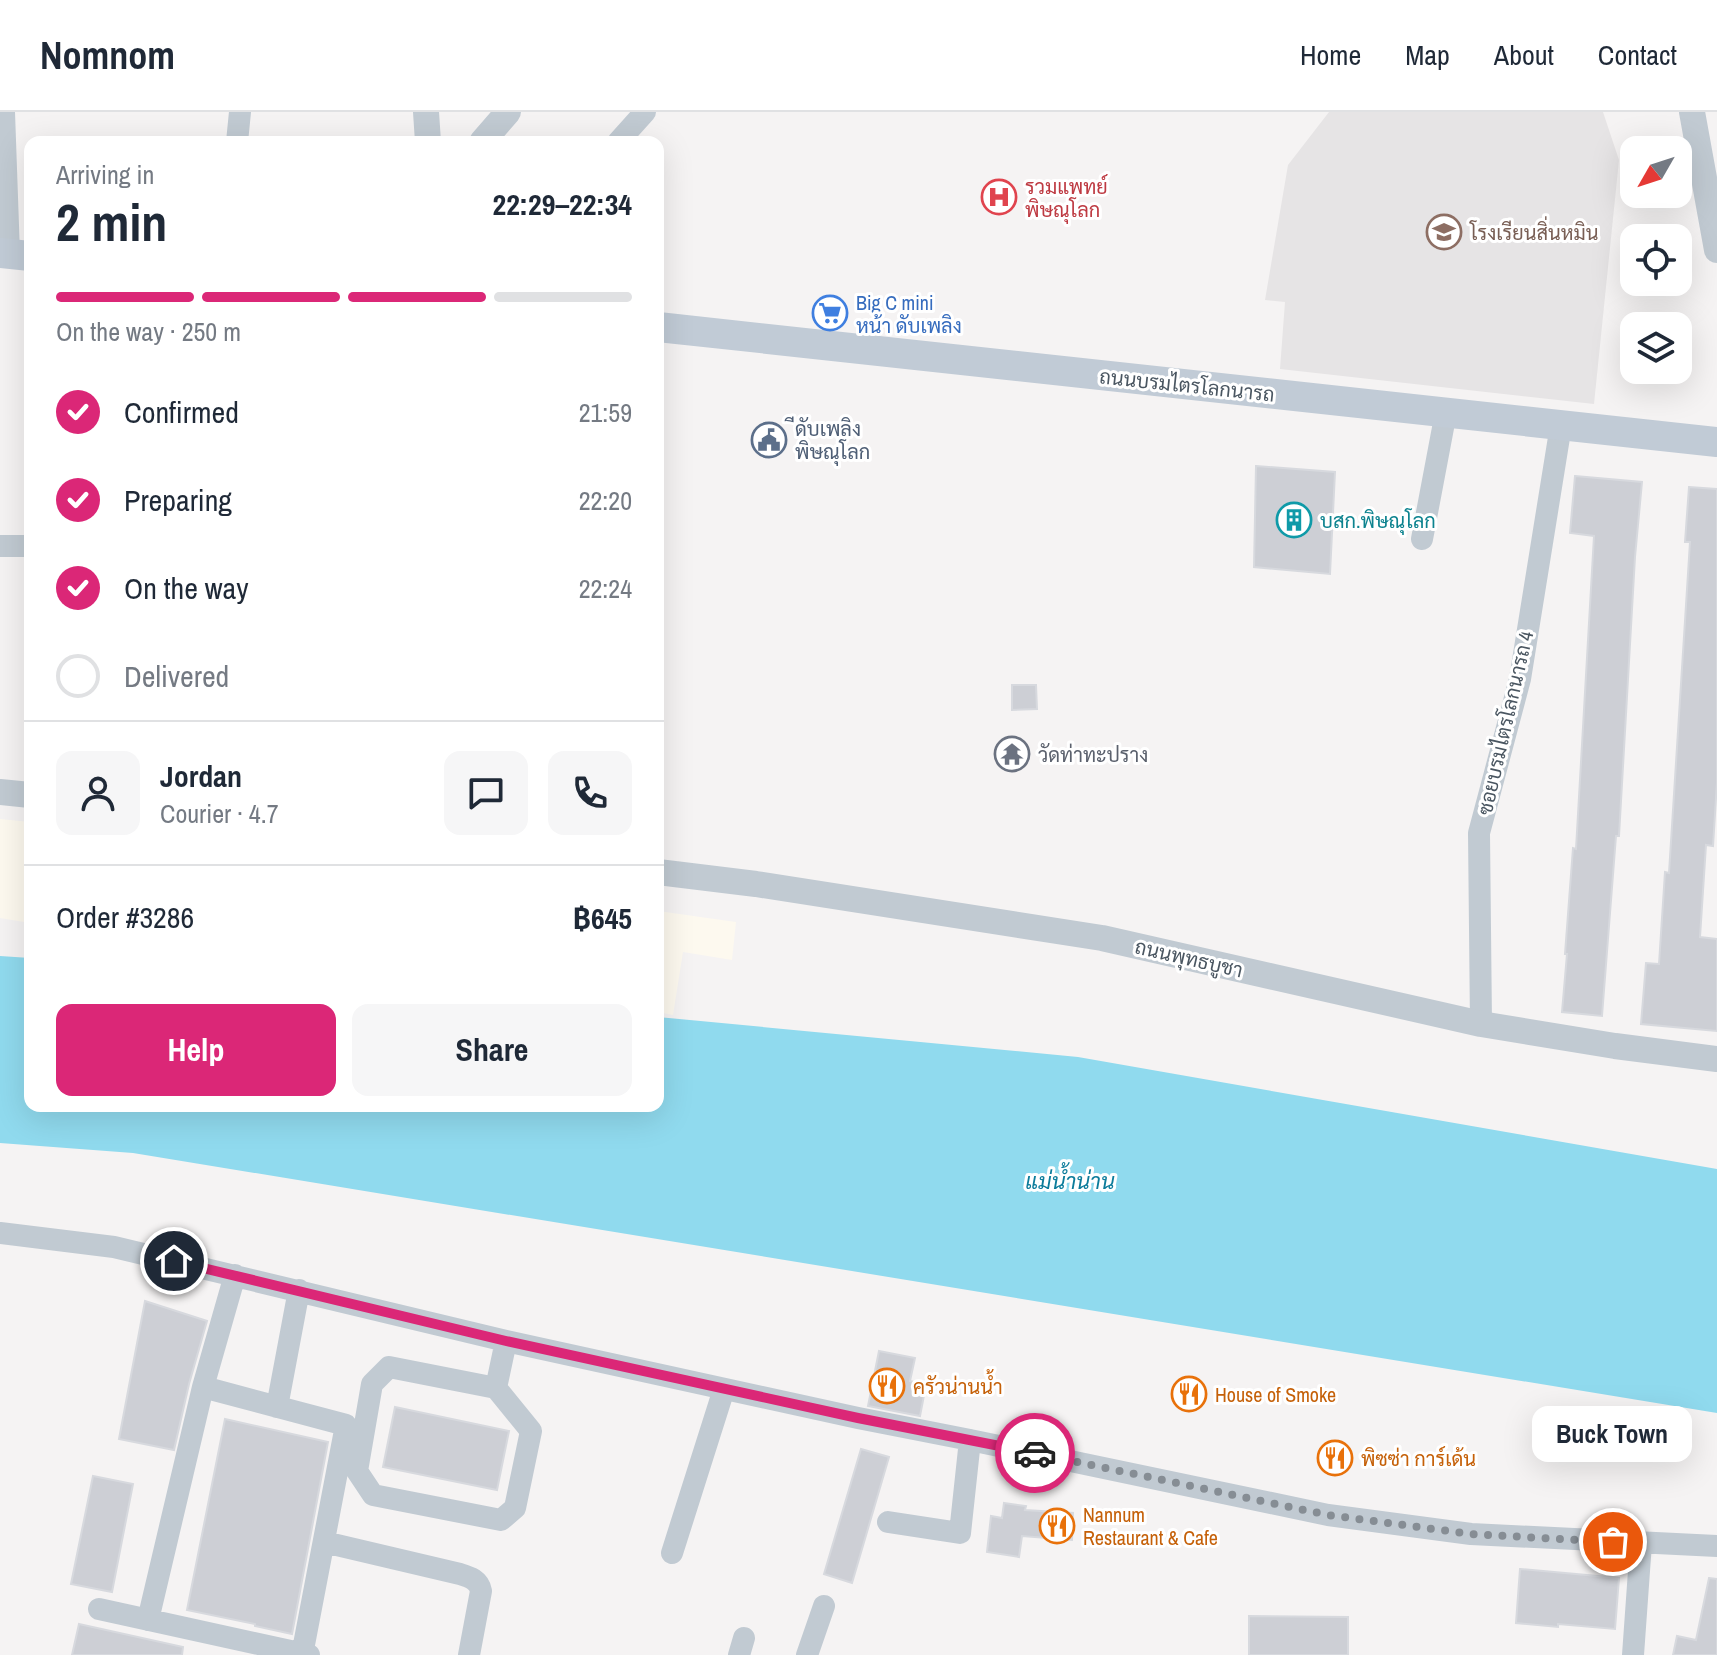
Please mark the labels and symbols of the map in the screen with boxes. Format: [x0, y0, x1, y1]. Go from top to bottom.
north arrow [1620, 136, 1692, 208]
place label: รวมแพทย์ พิษณุโลก [1025, 173, 1108, 224]
hospital icon: รวมแพทย์ พิษณุโลก [980, 178, 1018, 216]
school or university icon: โรงเรียนสิ่นหมิน [1425, 213, 1463, 251]
place label: โรงเรียนสิ่นหมิน [1469, 216, 1598, 246]
place label: Big C mini หน้า ดับเพลิง [856, 289, 962, 339]
supermarket icon: Big C mini หน้า ดับเพลิง [811, 294, 849, 332]
street label: ถนนบรมไตรโลกนารถ [1098, 362, 1276, 408]
place label: ีดับเพลิง พิษณุโลก [784, 415, 870, 466]
public building icon: ีดับเพลิง พิษณุโลก [750, 421, 788, 459]
building icon: บสก.พิษณุโลก [1275, 501, 1313, 539]
place label: บสก.พิษณุโลก [1320, 507, 1436, 535]
street label: ซอยบรมไตรโลกนารถ 4 [1471, 628, 1539, 818]
temple icon: วัดท่าทะปราง [993, 735, 1031, 773]
place label: วัดท่าทะปราง [1038, 741, 1148, 768]
street label: ถนนพุทธบูชา [1132, 932, 1246, 985]
water label: แม่น้ำน่าน [1025, 1162, 1115, 1196]
pin [140, 1227, 208, 1295]
restaurant icon: ครัวน่านน้ำ [868, 1367, 906, 1405]
place label: ครัวน่านน้ำ [913, 1369, 1003, 1400]
restaurant icon: House of Smoke [1170, 1375, 1208, 1413]
place label: House of Smoke [1215, 1381, 1336, 1408]
callout: Buck Town [1533, 1406, 1693, 1462]
courier [995, 1413, 1075, 1493]
restaurant icon: พิซซ่า การ์เด้น [1316, 1439, 1354, 1477]
place label: พิซซ่า การ์เด้น [1361, 1445, 1476, 1472]
place label: Nannum Restaurant & Cafe [1083, 1501, 1218, 1551]
restaurant icon: Nannum Restaurant & Cafe [1038, 1507, 1076, 1545]
pin [1579, 1508, 1647, 1576]

